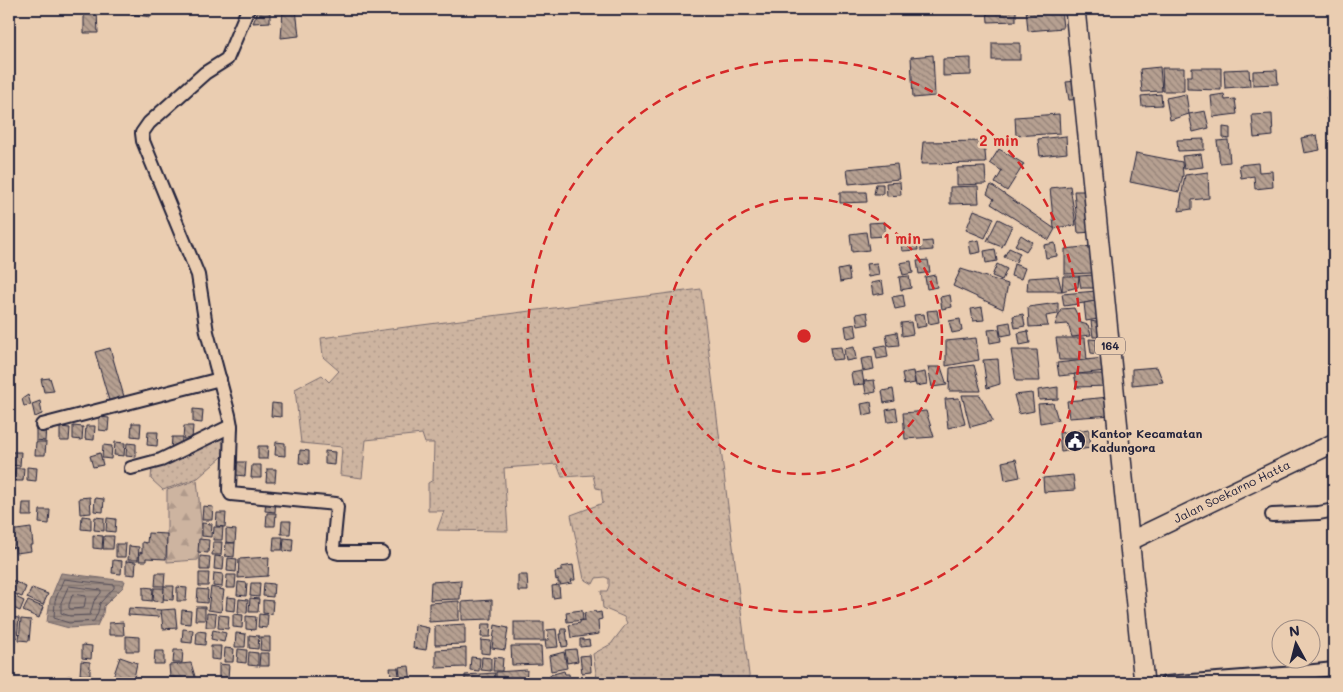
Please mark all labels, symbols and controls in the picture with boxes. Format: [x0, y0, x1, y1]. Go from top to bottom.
text: 2 min [979, 130, 1019, 150]
text: 1 min [883, 228, 921, 248]
centre of rings [795, 327, 813, 345]
road number: 164 [1095, 338, 1125, 354]
place label: Kantor Kecamatan Kadungora [1091, 425, 1203, 455]
public building icon: Kantor Kecamatan Kadungora [1063, 429, 1087, 453]
street label: Jalan Soekarno Hatta [1171, 456, 1293, 526]
north arrow [1270, 620, 1320, 670]
text: N [1288, 621, 1301, 641]

